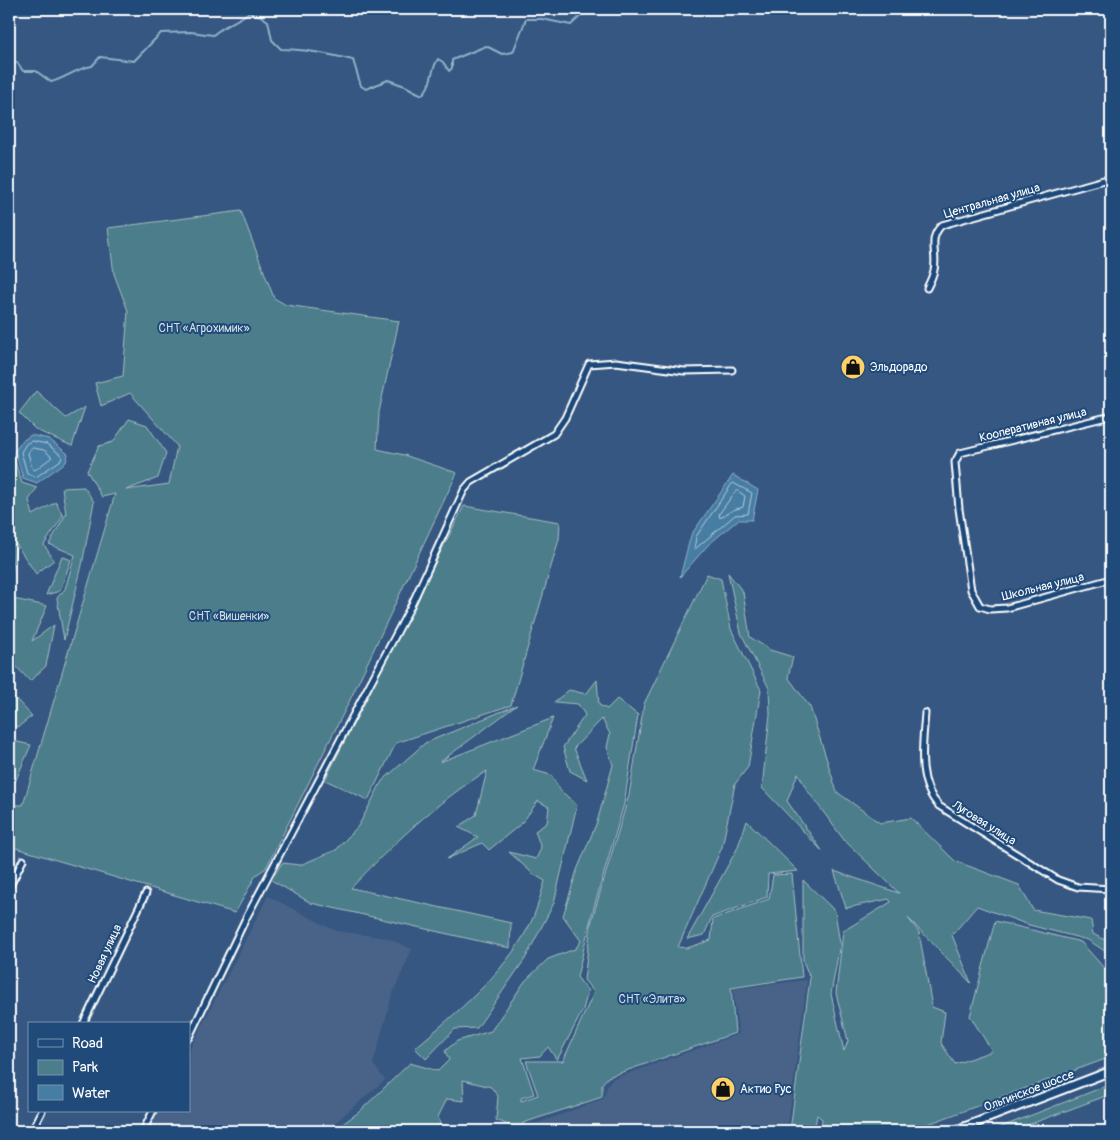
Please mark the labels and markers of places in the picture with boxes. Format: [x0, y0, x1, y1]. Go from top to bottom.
shop icon: Эльдорадо [840, 354, 866, 380]
place label: Эльдорадо [870, 360, 928, 375]
shop icon: Актио Рус [710, 1076, 736, 1102]
place label: Актио Рус [740, 1082, 792, 1097]

